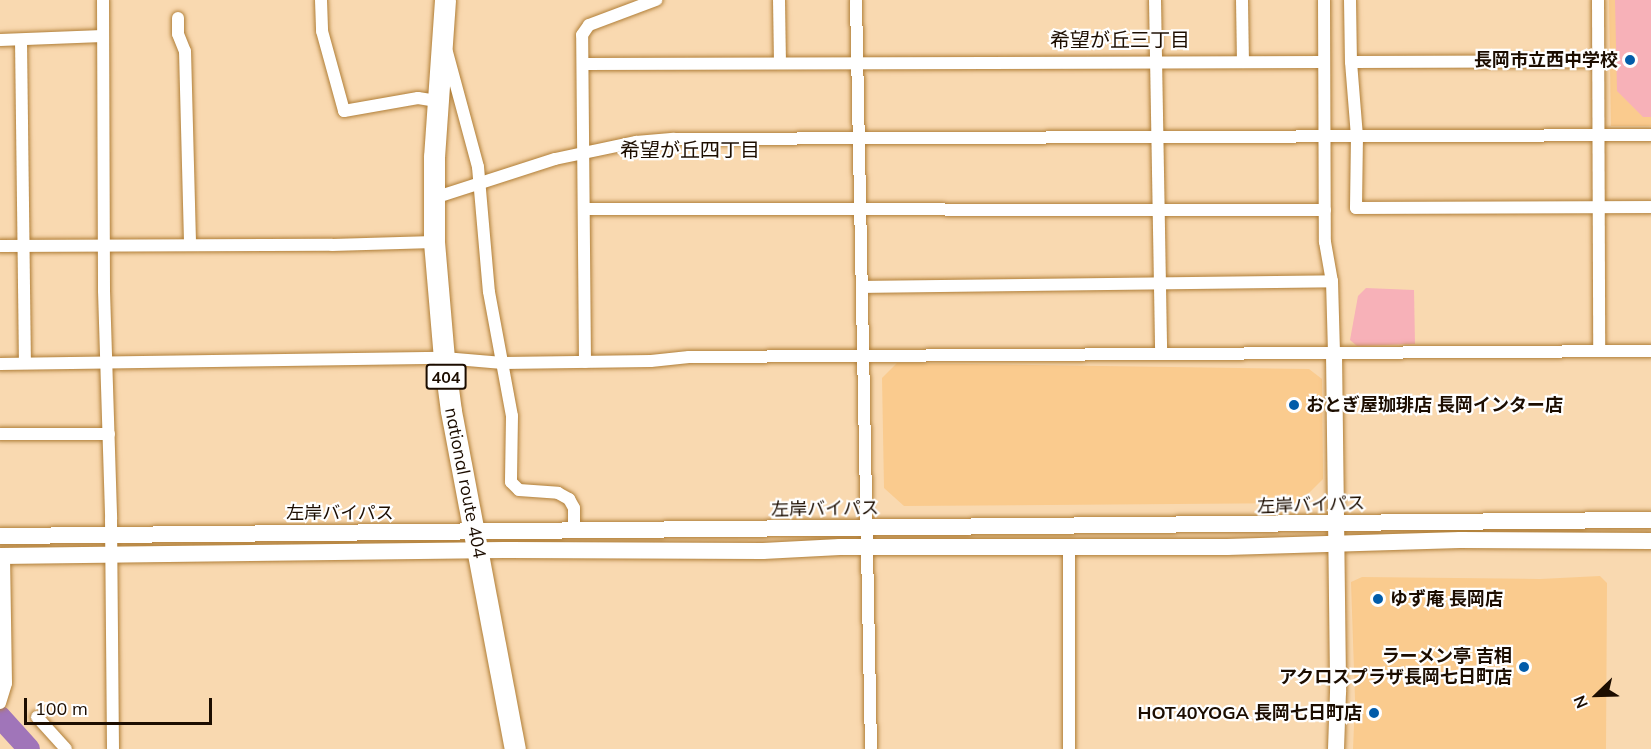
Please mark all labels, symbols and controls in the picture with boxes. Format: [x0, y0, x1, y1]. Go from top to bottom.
district label: 希望が丘三丁目 [1050, 27, 1190, 51]
place label: 長岡市立西中学校 [1474, 49, 1618, 71]
marker: 長岡市立西中学校 [1623, 53, 1637, 67]
district label: 希望が丘四丁目 [620, 137, 760, 161]
road number: 404 [425, 364, 467, 390]
place label: おとぎ屋珈琲店 長岡インター店 [1306, 394, 1563, 416]
marker: おとぎ屋珈琲店 長岡インター店 [1287, 398, 1301, 412]
street label: national route 404 [440, 406, 490, 560]
street label: 左岸バイパス [1257, 492, 1365, 518]
street label: 左岸バイパス [771, 497, 879, 521]
street label: 左岸バイパス [286, 502, 394, 524]
place label: ゆず庵 長岡店 [1390, 588, 1503, 610]
marker: ゆず庵 長岡店 [1371, 592, 1385, 606]
place label: ラーメン亭 吉相 アクロスプラザ長岡七日町店 [1278, 646, 1512, 688]
marker: ラーメン亭 吉相 アクロスプラザ長岡七日町店 [1517, 660, 1531, 674]
north arrow [1567, 665, 1627, 725]
scale bar [27, 686, 214, 724]
text: N [1569, 693, 1592, 712]
text: 100 m [35, 697, 88, 720]
place label: HOT40YOGA 長岡七日町店 [1137, 702, 1362, 724]
marker: HOT40YOGA 長岡七日町店 [1367, 706, 1381, 720]

